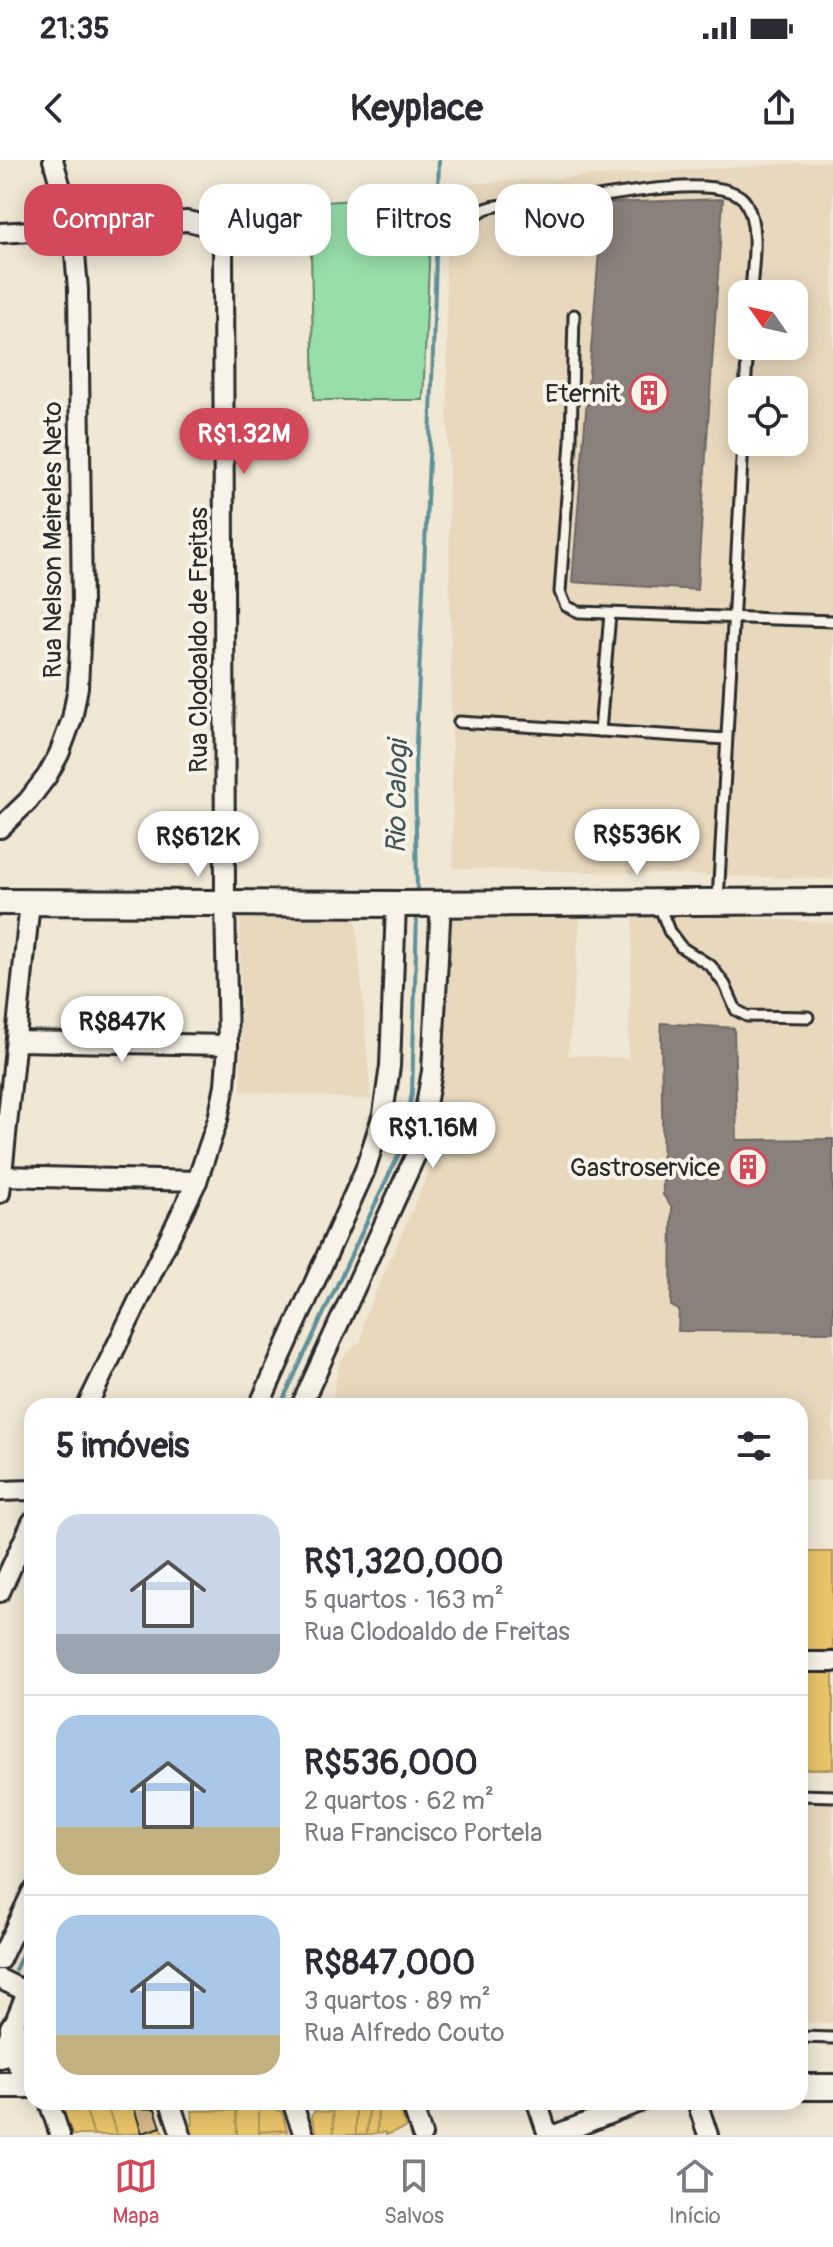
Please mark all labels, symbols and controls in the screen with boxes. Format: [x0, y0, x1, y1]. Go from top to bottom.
text: 21:35 [40, 10, 110, 47]
icon: back [32, 86, 76, 130]
text: Keyplace [350, 86, 483, 131]
icon: share [757, 86, 801, 130]
chip: Comprar [24, 184, 183, 256]
chip: Alugar [199, 184, 331, 256]
chip: Filtros [347, 184, 479, 256]
chip: Novo [495, 184, 613, 256]
north arrow [728, 280, 808, 360]
map controls [728, 280, 808, 456]
building icon: Eternit [628, 372, 670, 414]
button: locate [728, 376, 808, 456]
place label: Eternit [545, 378, 622, 410]
street label: Rua Nelson Meireles Neto [37, 401, 69, 678]
pin: R$1.32M [170, 408, 318, 476]
text: R$1.32M [198, 418, 290, 450]
street label: Rua Clodoaldo de Freitas [183, 507, 215, 773]
water label: Rio Calogi [379, 736, 416, 854]
pin: R$536K [572, 809, 702, 877]
pin: R$612K [133, 811, 263, 879]
text: R$536K [593, 819, 681, 851]
text: R$612K [156, 821, 240, 853]
pin: R$847K [57, 996, 187, 1064]
text: R$847K [79, 1006, 165, 1038]
pin: R$1.16M [359, 1102, 507, 1170]
text: R$1.16M [388, 1112, 478, 1144]
building icon: Gastroservice [727, 1146, 769, 1188]
place label: Gastroservice [570, 1152, 720, 1184]
icon: filters [732, 1424, 776, 1468]
text: 5 imóveis [56, 1425, 189, 1468]
text: R$1,320,000 [304, 1541, 504, 1584]
icon: home [120, 1546, 216, 1642]
text: 5 quartos · 163 m² [304, 1584, 504, 1616]
text: Rua Clodoaldo de Freitas [304, 1616, 570, 1648]
text: R$536,000 [304, 1742, 478, 1785]
icon: home [120, 1747, 216, 1843]
text: 2 quartos · 62 m² [304, 1785, 494, 1817]
text: Rua Francisco Portela [304, 1817, 542, 1849]
text: R$847,000 [304, 1942, 475, 1985]
icon: home [120, 1947, 216, 2043]
text: 3 quartos · 89 m² [304, 1985, 491, 2017]
text: Rua Alfredo Couto [304, 2017, 504, 2049]
tab: Mapa [112, 2154, 159, 2230]
tab: Salvos [384, 2154, 444, 2230]
tab: Início [669, 2154, 721, 2230]

